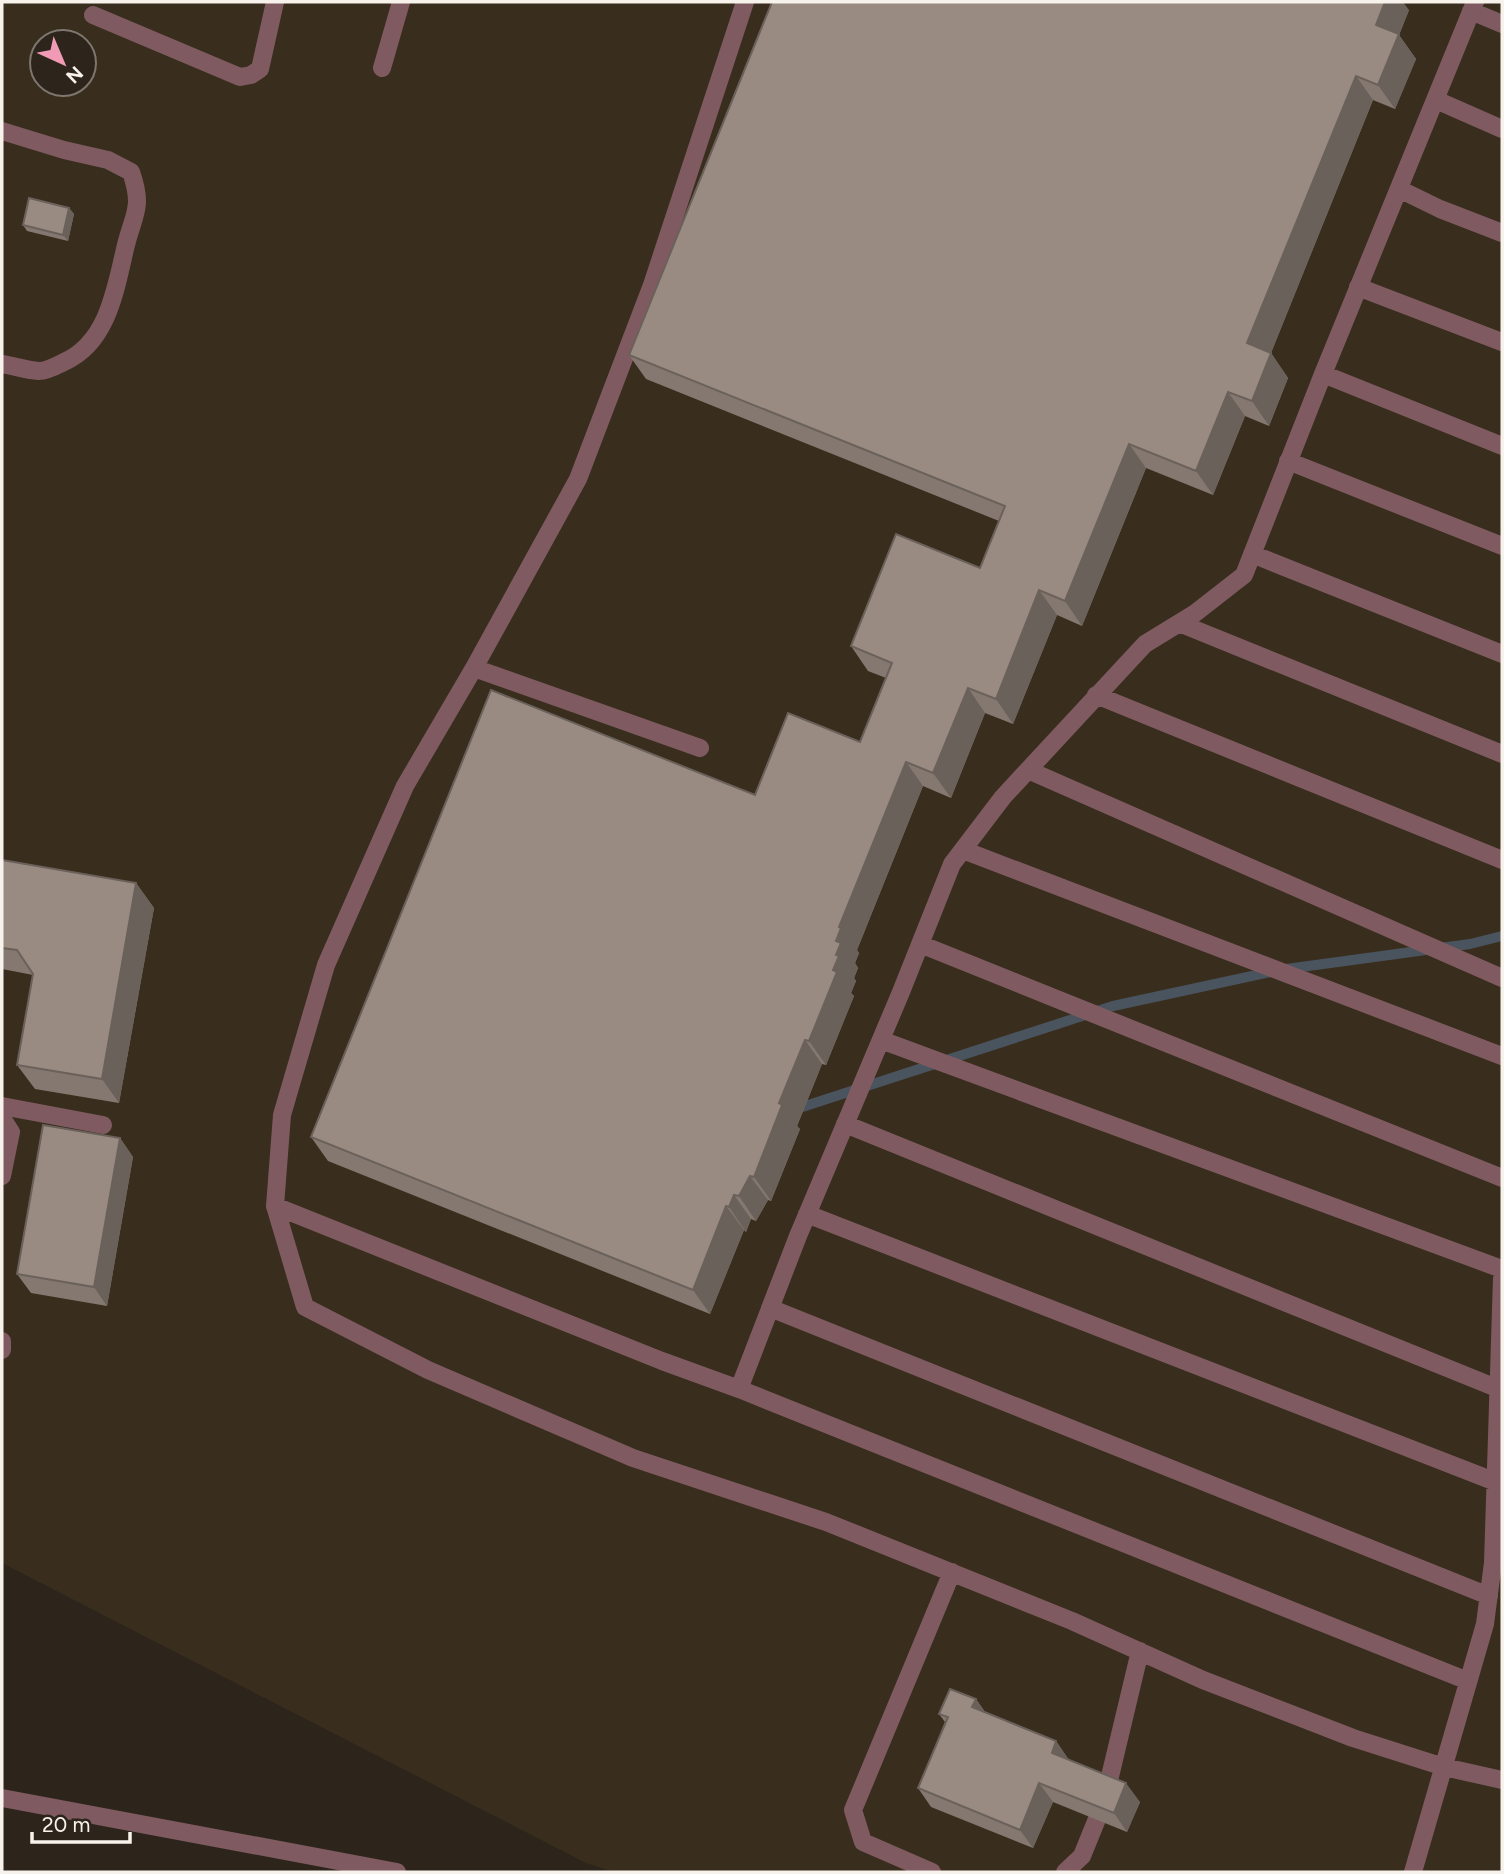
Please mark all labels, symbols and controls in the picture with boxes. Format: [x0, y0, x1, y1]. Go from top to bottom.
north arrow [28, 28, 98, 98]
text: N [61, 61, 88, 88]
scale bar [32, 1800, 130, 1844]
text: 20 m [42, 1812, 90, 1837]

